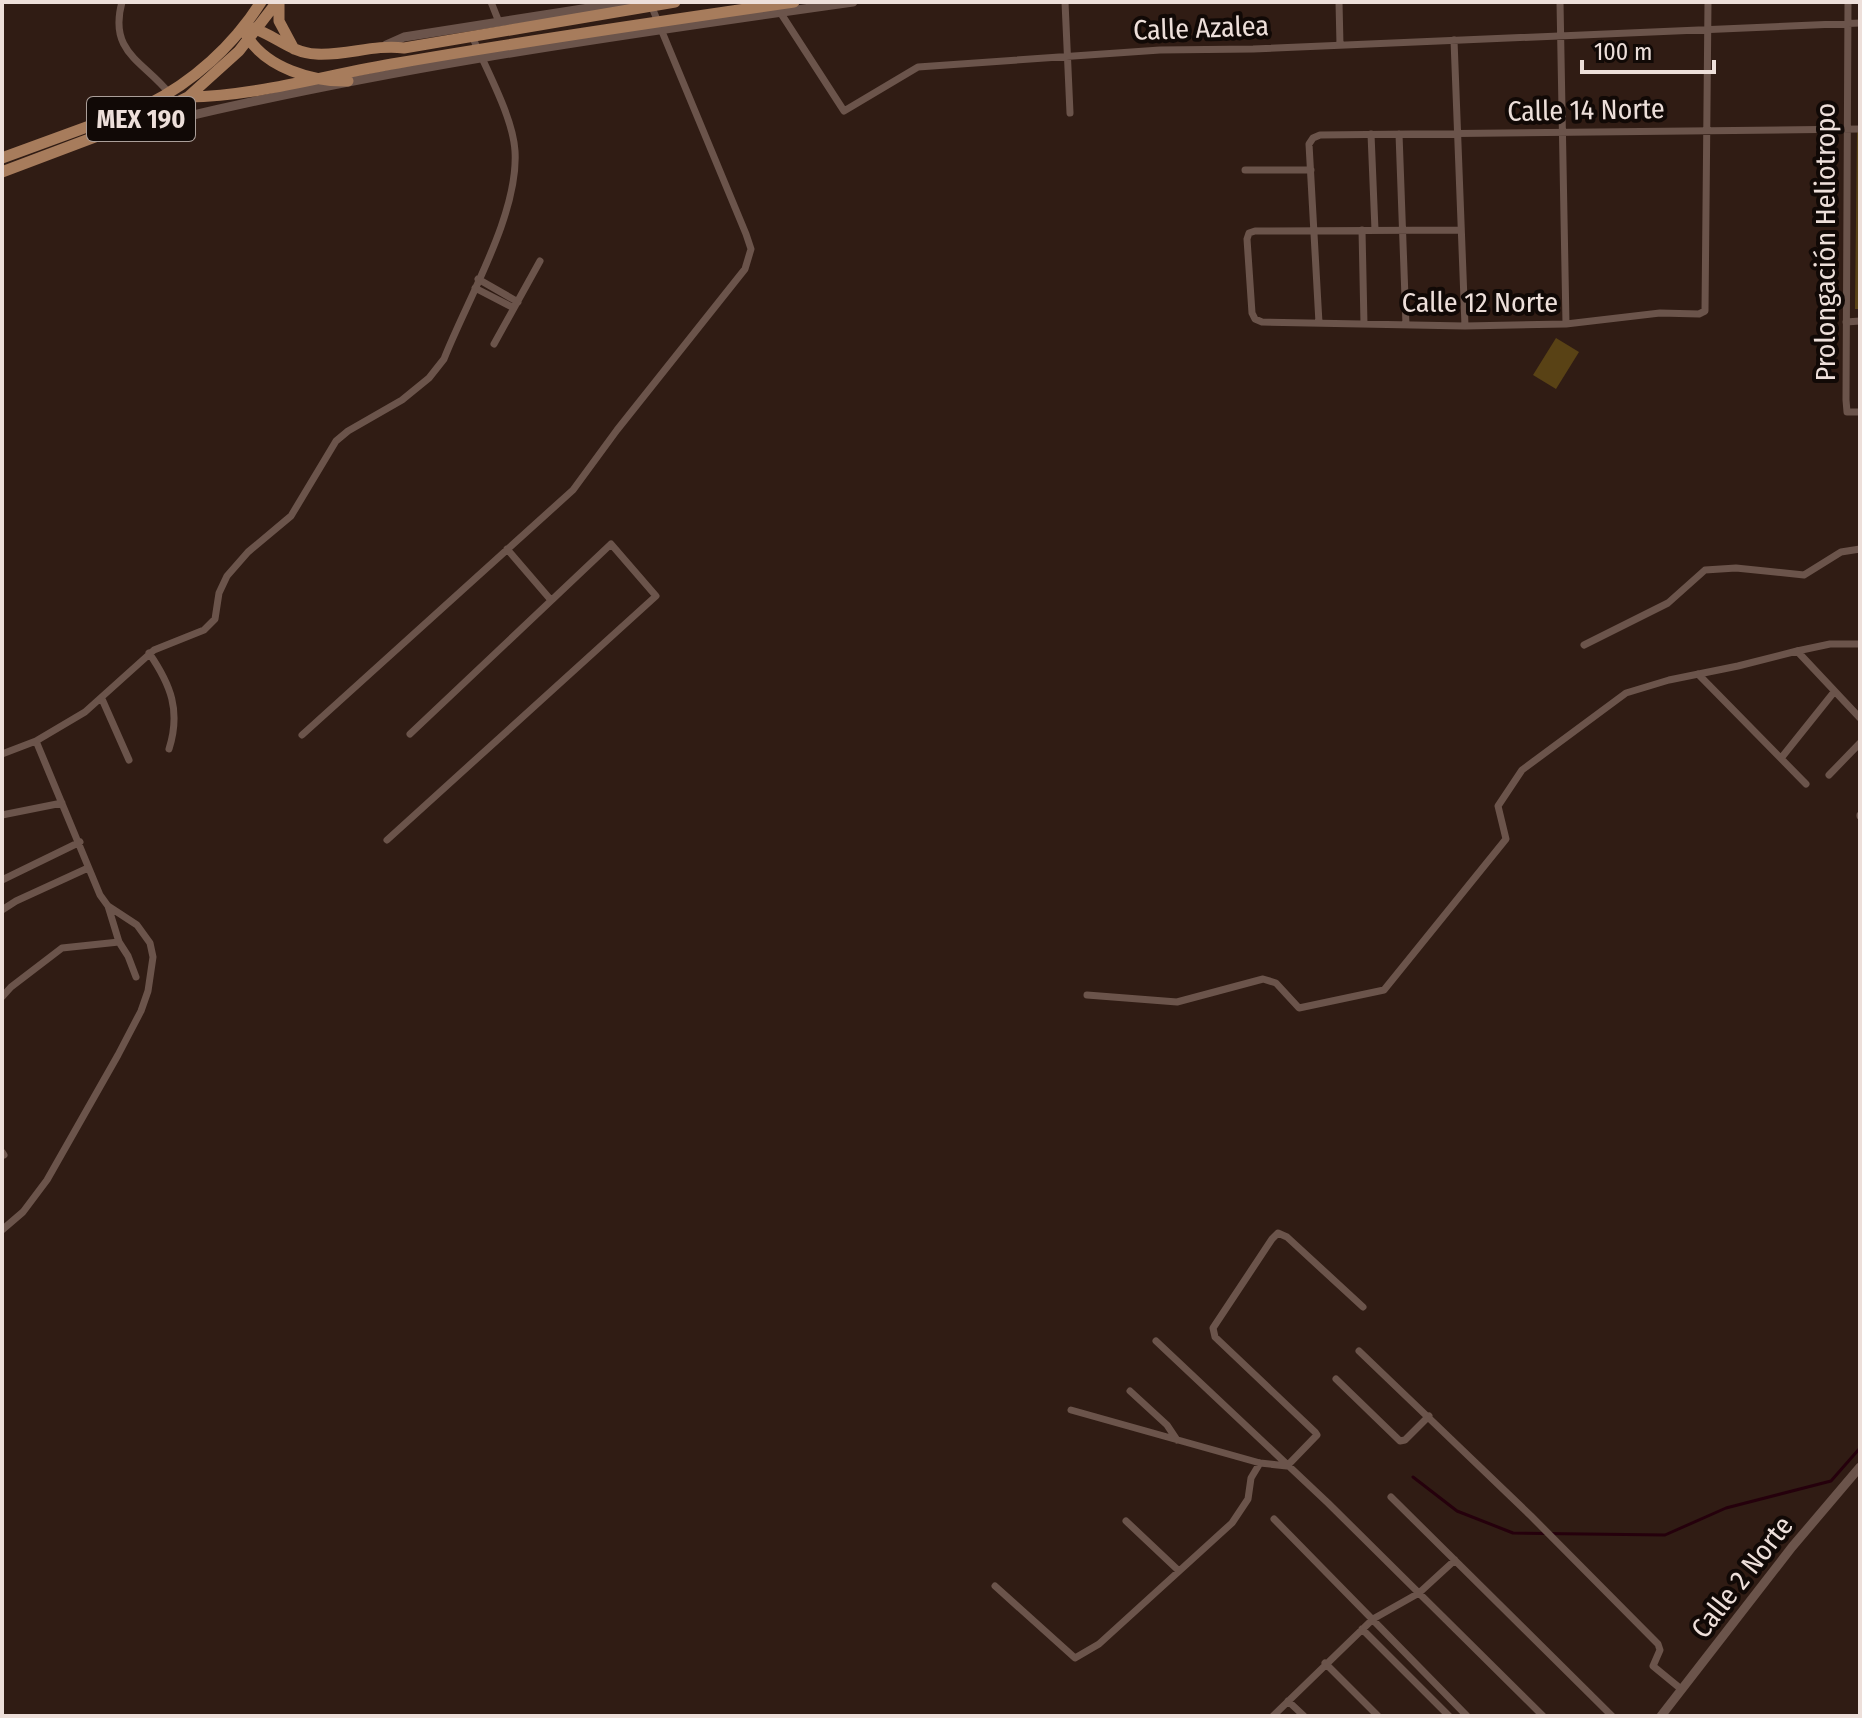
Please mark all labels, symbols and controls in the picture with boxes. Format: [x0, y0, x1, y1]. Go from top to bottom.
street label: Calle Azalea [1133, 9, 1269, 47]
scale bar [1582, 24, 1714, 74]
text: 100 m [1594, 38, 1652, 66]
street label: Calle 14 Norte [1507, 92, 1665, 128]
road number: MEX 190 [87, 97, 195, 141]
street label: Prolongación Heliotropo [1809, 103, 1842, 381]
street label: Calle 12 Norte [1402, 286, 1558, 319]
street label: Calle 2 Norte [1684, 1510, 1800, 1644]

